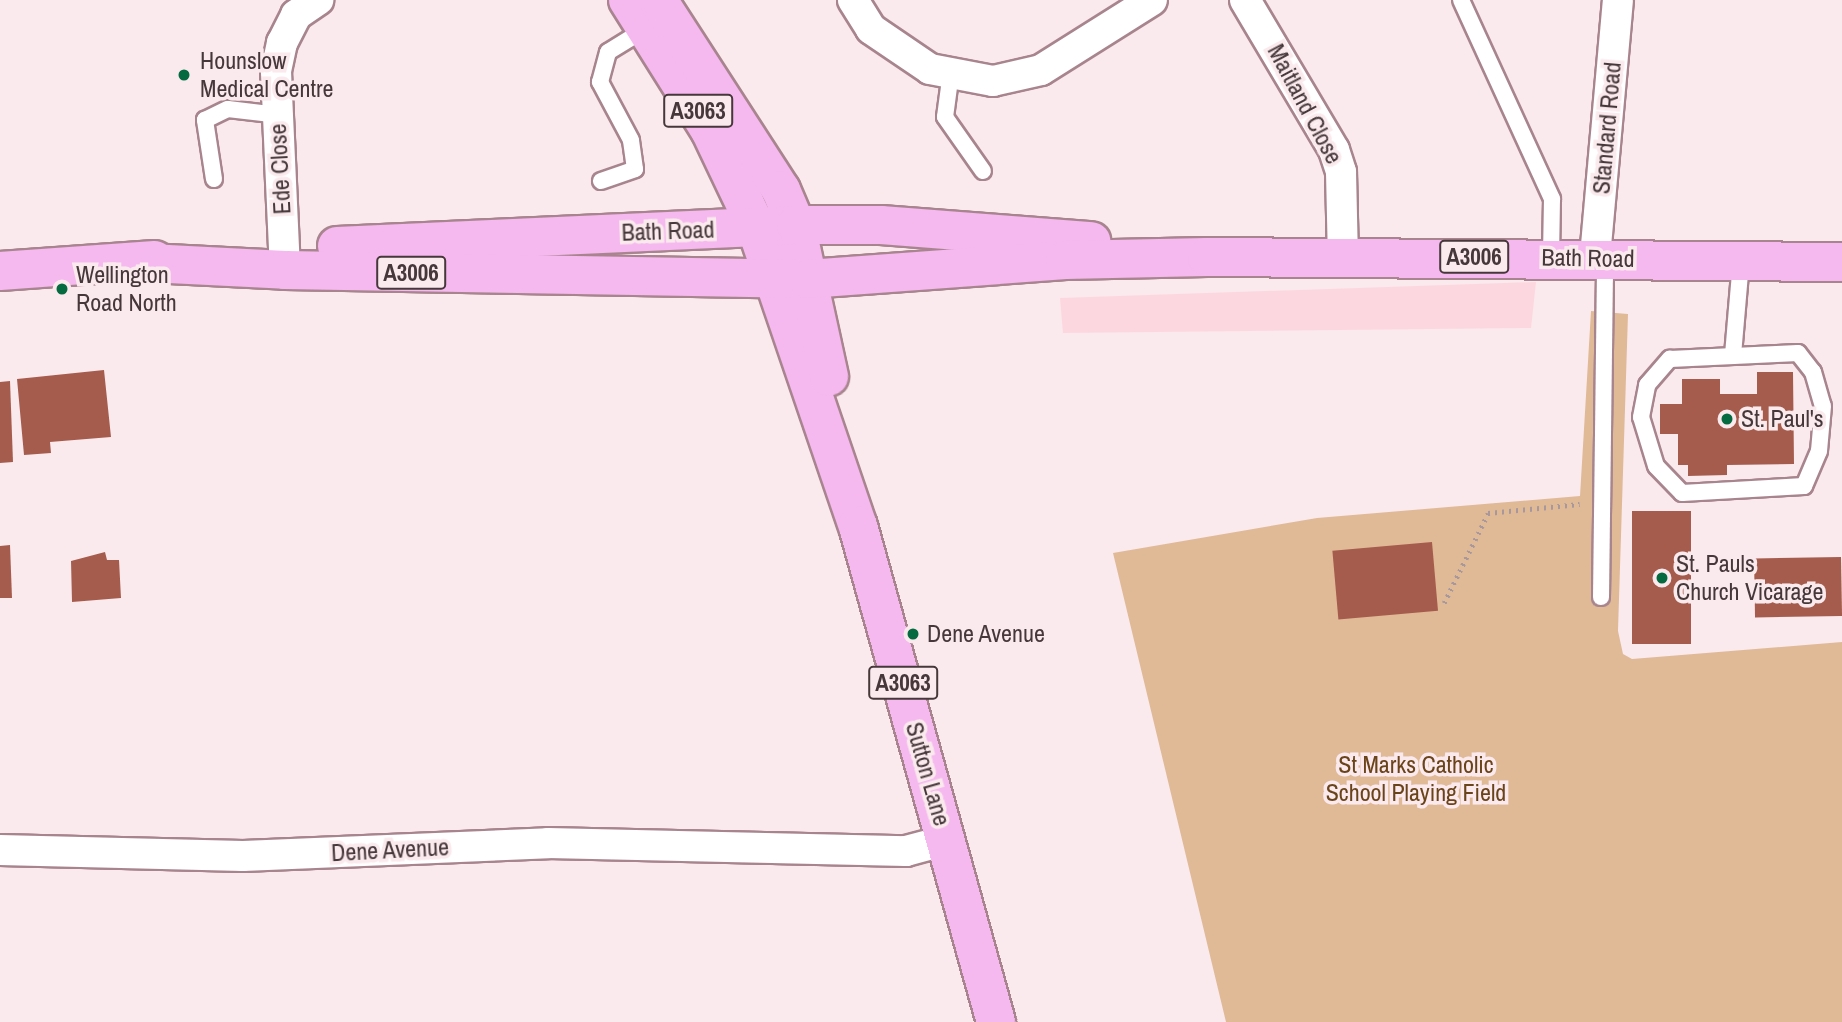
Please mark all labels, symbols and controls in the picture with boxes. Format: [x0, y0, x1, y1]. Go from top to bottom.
street label: Maitland Close [1261, 39, 1349, 169]
place label: Hounslow Medical Centre [200, 47, 333, 103]
street label: Standard Road [1587, 61, 1627, 195]
marker: Hounslow Medical Centre [174, 65, 194, 85]
road number: A3063 [663, 92, 733, 130]
street label: Ede Close [263, 123, 297, 215]
street label: Bath Road [621, 215, 715, 247]
road number: A3006 [1439, 238, 1509, 276]
street label: Bath Road [1541, 243, 1635, 273]
road number: A3006 [376, 254, 446, 292]
place label: Wellington Road North [76, 261, 177, 317]
marker: Wellington Road North [54, 281, 70, 297]
place label: St. Paul's [1741, 405, 1824, 433]
marker: St. Paul's [1719, 411, 1735, 427]
place label: St. Pauls Church Vicarage [1676, 550, 1823, 606]
marker: St. Pauls Church Vicarage [1654, 570, 1670, 586]
place label: Dene Avenue [927, 620, 1046, 648]
marker: Dene Avenue [905, 626, 921, 642]
road number: A3063 [868, 664, 938, 702]
street label: Sutton Lane [900, 719, 956, 829]
park label: St Marks Catholic School Playing Field [1326, 751, 1506, 807]
street label: Dene Avenue [330, 833, 450, 867]

